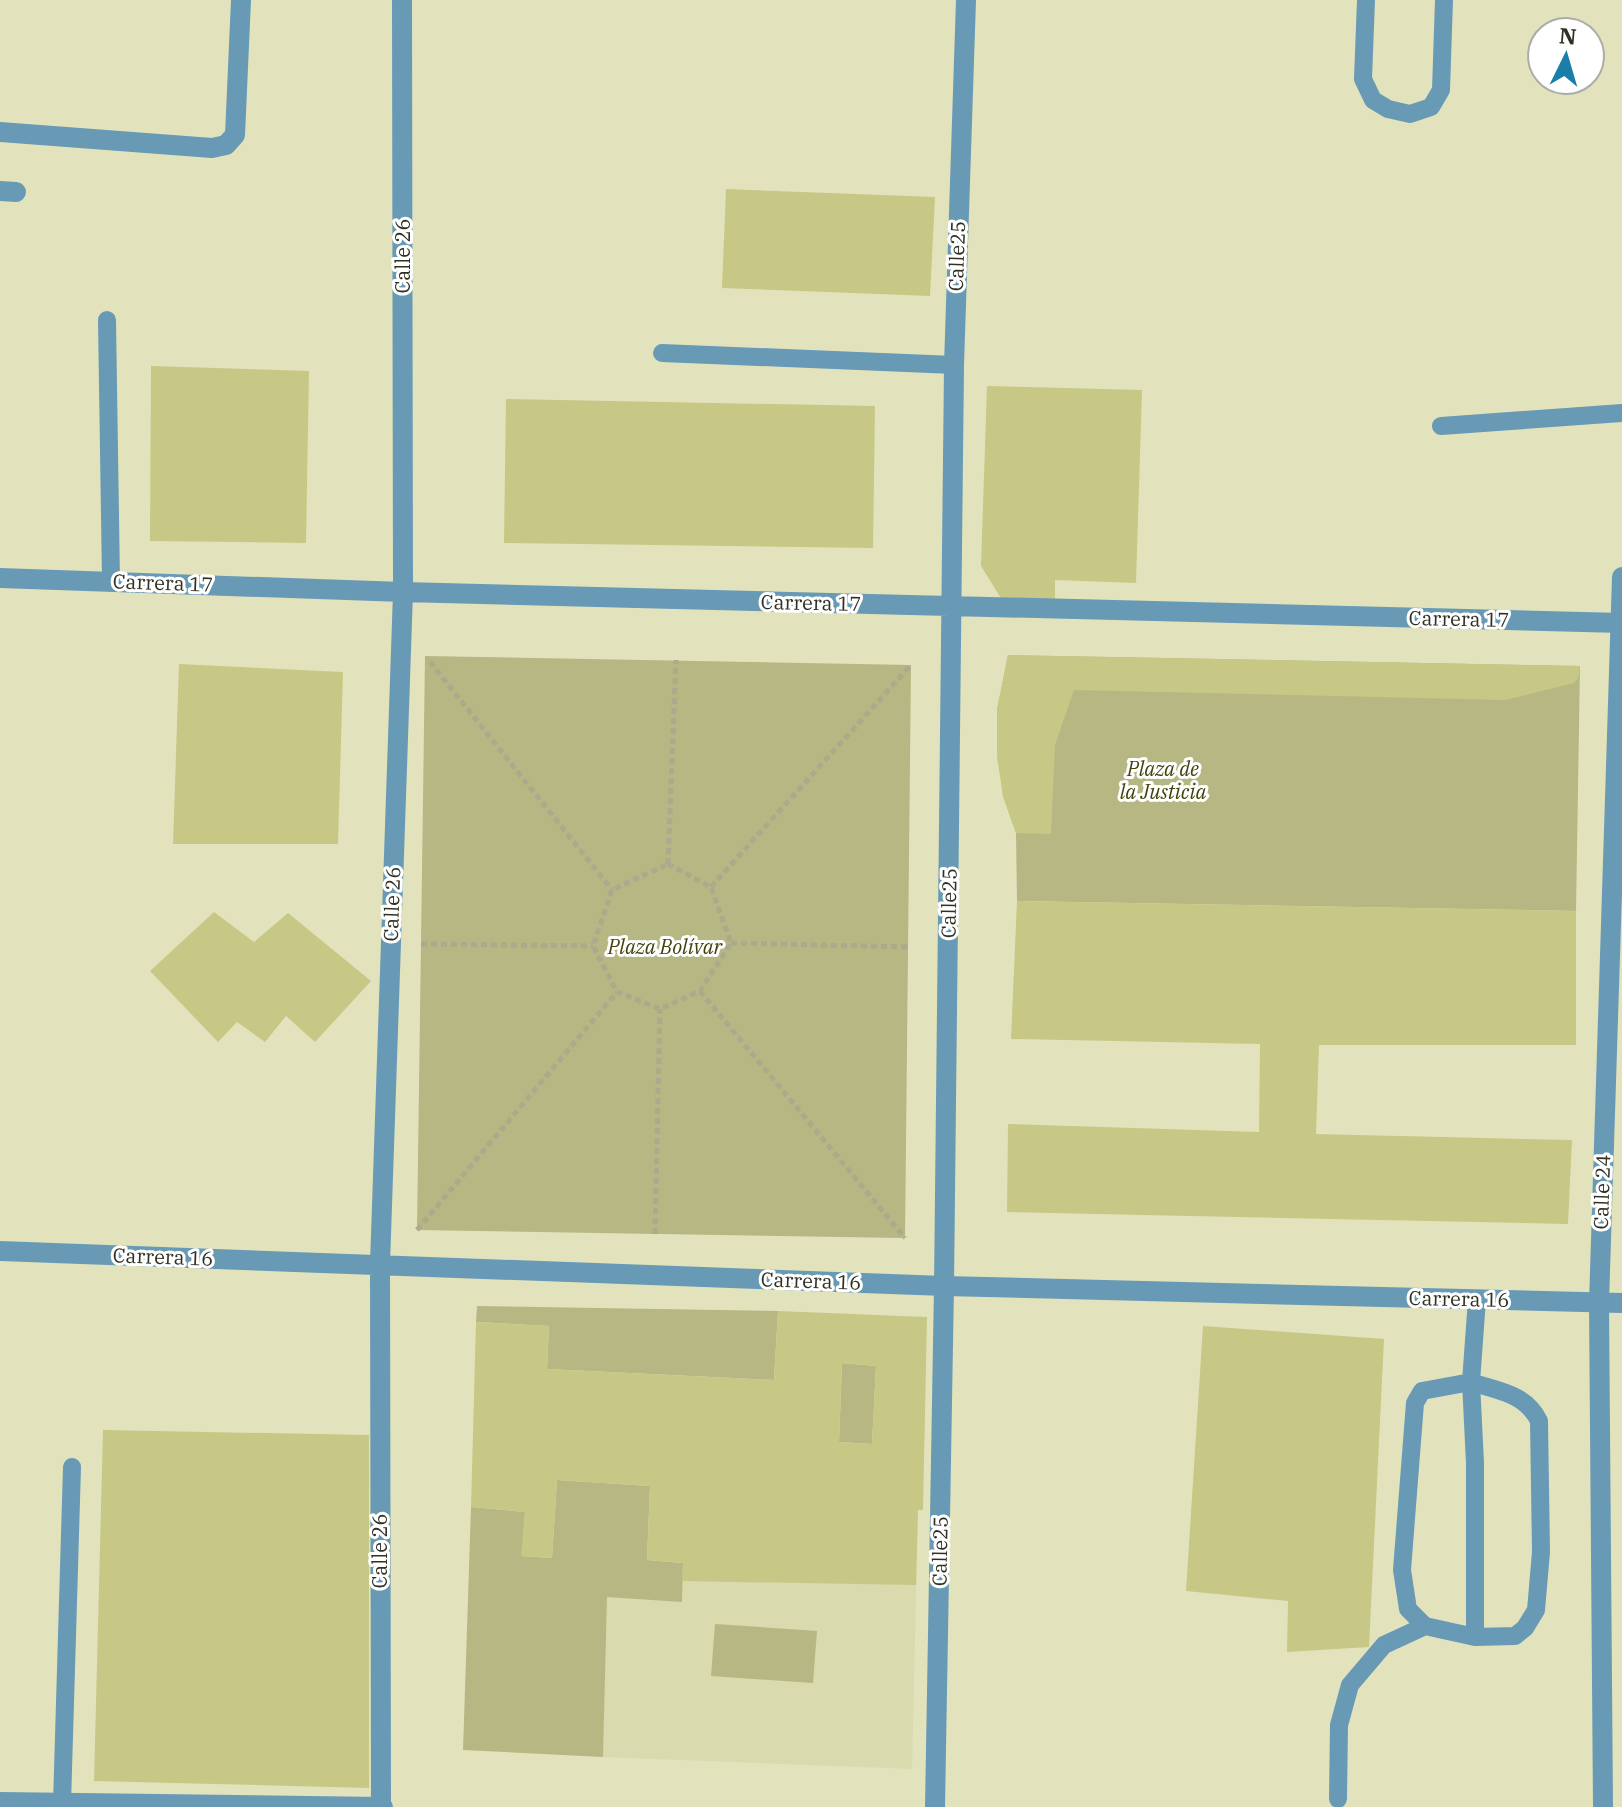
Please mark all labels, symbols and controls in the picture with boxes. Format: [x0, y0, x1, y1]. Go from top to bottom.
north arrow [1526, 16, 1606, 96]
text: N [1558, 20, 1578, 51]
street label: Calle 26 [389, 218, 416, 294]
street label: Calle25 [942, 220, 971, 292]
street label: Carrera 17 [112, 567, 214, 598]
street label: Carrera 17 [760, 588, 862, 617]
street label: Carrera 17 [1408, 604, 1510, 633]
park label: Plaza de la Justicia [1120, 755, 1206, 805]
street label: Calle 26 [377, 866, 406, 942]
street label: Calle25 [934, 868, 963, 938]
park label: Plaza Bolívar [607, 933, 724, 960]
street label: Calle 24 [1587, 1154, 1616, 1230]
street label: Carrera 16 [112, 1241, 214, 1272]
street label: Carrera 16 [760, 1265, 862, 1296]
street label: Carrera 16 [1408, 1284, 1510, 1313]
street label: Calle 26 [366, 1513, 393, 1589]
street label: Calle25 [925, 1516, 954, 1586]

